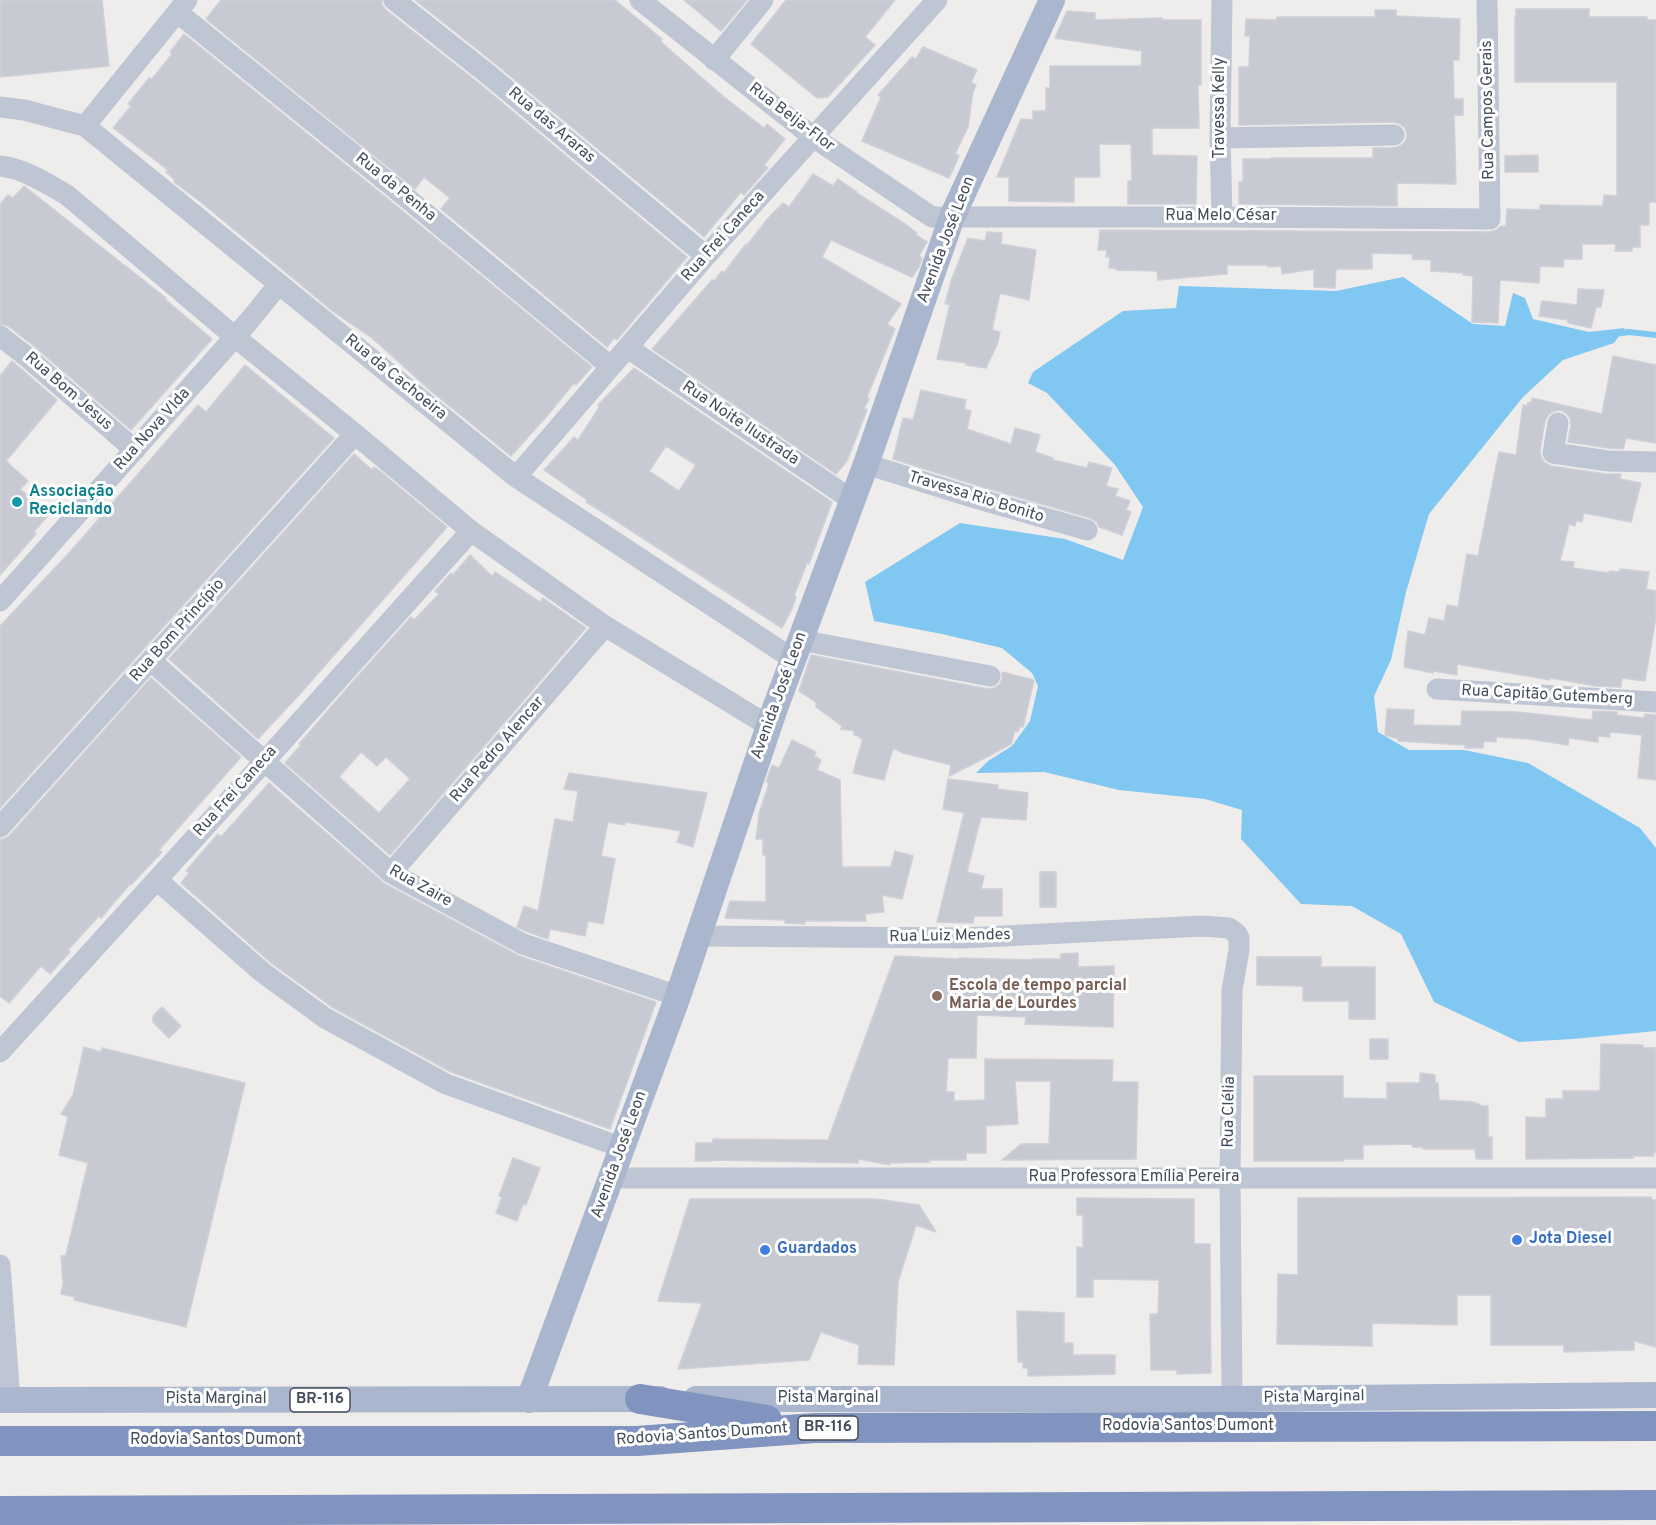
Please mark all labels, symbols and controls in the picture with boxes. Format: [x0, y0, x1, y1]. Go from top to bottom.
street label: Rua Campos Gerais [1478, 40, 1500, 180]
street label: Travessa Kelly [1211, 57, 1231, 159]
street label: Rua Beija-Flor [744, 80, 838, 156]
street label: Rua das Araras [504, 84, 598, 168]
street label: Rua da Penha [351, 150, 439, 226]
street label: Avenida José Leon [914, 174, 980, 306]
street label: Rua Frei Caneca [678, 188, 770, 286]
street label: Rua Melo César [1165, 207, 1277, 227]
street label: Rua da Cachoeira [340, 331, 450, 425]
street label: Rua Bom Jesus [20, 349, 116, 435]
street label: Rua Noite Ilustrada [678, 378, 802, 470]
street label: Rua Nova VIda [111, 385, 195, 475]
street label: Travessa Rio Bonito [906, 468, 1046, 528]
place label: Associação Reciclando [29, 483, 114, 521]
marker: Associação Reciclando [10, 495, 24, 509]
street label: Rua Bom Princípio [127, 575, 229, 687]
street label: Avenida José Leon [748, 630, 812, 762]
street label: Rua Capitão Gutemberg [1461, 682, 1633, 710]
street label: Rua Pedro Alencar [447, 693, 549, 807]
street label: Rua Frei Caneca [190, 743, 282, 841]
street label: Rua Zaire [385, 862, 455, 912]
street label: Rua Luiz Mendes [889, 926, 1011, 948]
place label: Escola de tempo parcial Maria de Lourdes [949, 977, 1127, 1015]
marker: Escola de tempo parcial Maria de Lourdes [930, 989, 944, 1003]
street label: Rua Clélia [1220, 1076, 1240, 1148]
street label: Avenida José Leon [588, 1089, 652, 1221]
street label: Rua Professora Emília Pereira [1029, 1168, 1239, 1188]
place label: Jota Diesel [1529, 1230, 1612, 1250]
marker: Jota Diesel [1510, 1233, 1524, 1247]
place label: Guardados [777, 1240, 857, 1260]
marker: Guardados [758, 1243, 772, 1257]
road number: BR-116 [290, 1388, 350, 1412]
street label: Pista Marginal [1263, 1388, 1365, 1408]
street label: Pista Marginal [777, 1389, 879, 1409]
street label: Pista Marginal [165, 1390, 267, 1410]
road number: BR-116 [798, 1416, 858, 1440]
street label: Rodovia Santos Dumont [1102, 1417, 1274, 1437]
street label: Rodovia Santos Dumont [616, 1419, 788, 1451]
street label: Rodovia Santos Dumont [130, 1431, 302, 1451]

